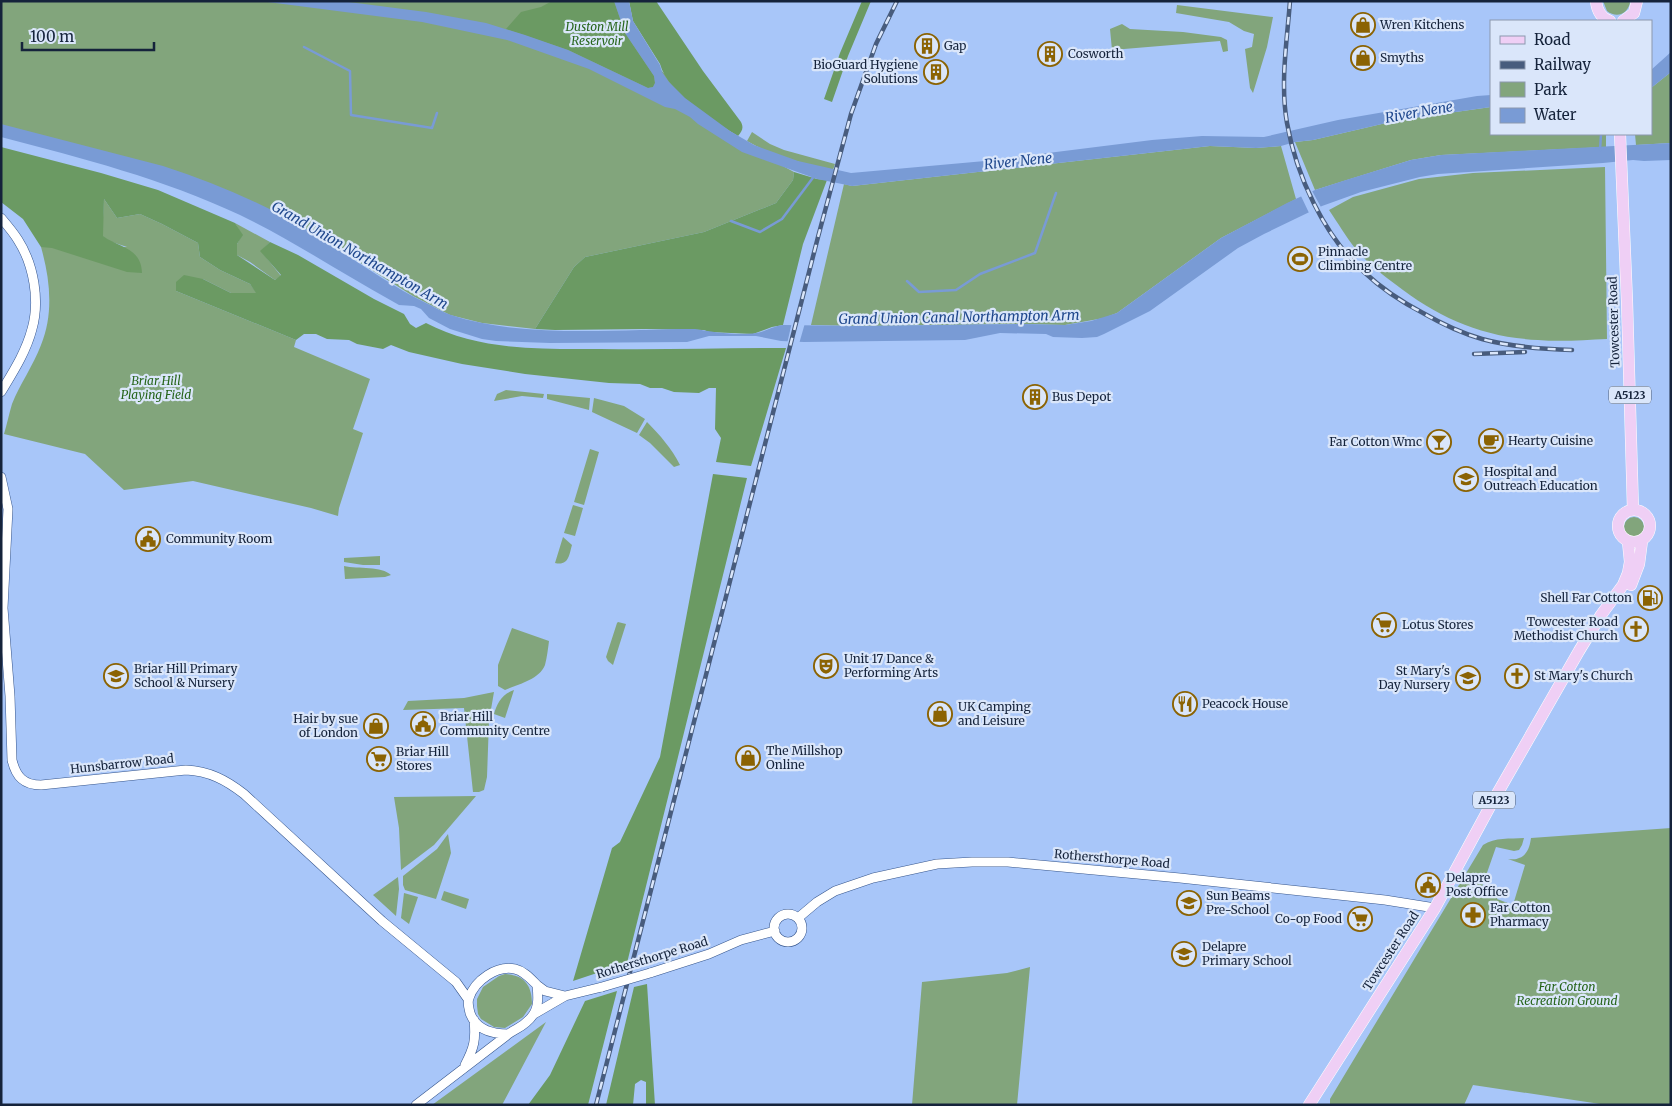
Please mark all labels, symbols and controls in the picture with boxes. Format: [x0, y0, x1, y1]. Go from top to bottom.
shop icon: Wren Kitchens [1350, 12, 1376, 38]
place label: Wren Kitchens [1379, 17, 1465, 32]
park label: Duston Mill Reservoir [565, 19, 629, 48]
scale bar [22, 20, 155, 52]
legend [1490, 20, 1652, 135]
text: 100 m [30, 27, 74, 46]
text: Road [1534, 30, 1570, 49]
building icon: Gap [914, 33, 940, 59]
place label: Gap [944, 38, 966, 53]
building icon: Cosworth [1037, 41, 1063, 67]
shop icon: Smyths [1350, 45, 1376, 71]
place label: Cosworth [1068, 46, 1124, 61]
place label: Smyths [1380, 50, 1424, 65]
text: Railway [1534, 55, 1591, 74]
place label: BioGuard Hygiene Solutions [813, 57, 918, 86]
building icon: BioGuard Hygiene Solutions [923, 59, 949, 85]
text: Park [1534, 80, 1568, 99]
water label: River Nene [1384, 97, 1454, 127]
text: Water [1533, 105, 1577, 124]
water label: River Nene [983, 148, 1053, 174]
water label: Grand Union Northampton Arm [269, 197, 451, 313]
place label: Pinnacle Climbing Centre [1318, 244, 1412, 273]
sports icon: Pinnacle Climbing Centre [1287, 246, 1313, 272]
street label: Towcester Road [1604, 276, 1623, 368]
water label: Grand Union Canal Northampton Arm [838, 306, 1080, 328]
park label: Briar Hill Playing Field [121, 373, 191, 402]
building icon: Bus Depot [1022, 384, 1048, 410]
road number: A5123 [1609, 386, 1651, 404]
place label: Bus Depot [1052, 389, 1111, 404]
cafe icon: Hearty Cuisine [1478, 428, 1504, 454]
bar icon: Far Cotton Wmc [1426, 429, 1452, 455]
place label: Hearty Cuisine [1508, 433, 1593, 448]
place label: Far Cotton Wmc [1329, 434, 1422, 449]
place label: Hospital and Outreach Education [1484, 464, 1598, 493]
school or university icon: Hospital and Outreach Education [1453, 466, 1479, 492]
public building icon: Community Room [135, 526, 161, 552]
place label: Community Room [166, 531, 272, 546]
fuel station icon: Shell Far Cotton [1637, 585, 1663, 611]
place label: Shell Far Cotton [1540, 590, 1632, 605]
supermarket icon: Lotus Stores [1371, 612, 1397, 638]
place label: Towcester Road Methodist Church [1514, 614, 1618, 643]
church icon: Towcester Road Methodist Church [1623, 616, 1649, 642]
place label: Lotus Stores [1402, 617, 1473, 632]
place label: Unit 17 Dance & Performing Arts [844, 651, 938, 680]
theatre icon: Unit 17 Dance & Performing Arts [813, 653, 839, 679]
place label: Briar Hill Primary School & Nursery [134, 661, 238, 690]
school or university icon: Briar Hill Primary School & Nursery [103, 663, 129, 689]
place label: St Mary's Day Nursery [1378, 663, 1450, 692]
church icon: St Mary's Church [1504, 663, 1530, 689]
school or university icon: St Mary's Day Nursery [1455, 665, 1481, 691]
place label: St Mary's Church [1534, 668, 1633, 683]
restaurant icon: Peacock House [1172, 691, 1198, 717]
place label: Peacock House [1202, 696, 1288, 711]
place label: UK Camping and Leisure [958, 699, 1031, 728]
shop icon: UK Camping and Leisure [927, 701, 953, 727]
place label: Briar Hill Community Centre [440, 709, 550, 738]
place label: Hair by sue of London [293, 711, 358, 740]
public building icon: Briar Hill Community Centre [410, 711, 436, 737]
shop icon: Hair by sue of London [363, 713, 389, 739]
place label: The Millshop Online [766, 743, 843, 772]
place label: Briar Hill Stores [396, 744, 449, 773]
shop icon: The Millshop Online [735, 745, 761, 771]
supermarket icon: Briar Hill Stores [366, 746, 392, 772]
street label: Hunsbarrow Road [69, 751, 174, 776]
road number: A5123 [1473, 792, 1515, 808]
street label: Rothersthorpe Road [1054, 846, 1170, 871]
place label: Delapre Post Office [1446, 870, 1508, 899]
public building icon: Delapre Post Office [1415, 872, 1441, 898]
place label: Sun Beams Pre-School [1206, 888, 1270, 917]
school or university icon: Sun Beams Pre-School [1176, 890, 1202, 916]
place label: Far Cotton Pharmacy [1490, 900, 1550, 929]
pharmacy icon: Far Cotton Pharmacy [1460, 902, 1486, 928]
supermarket icon: Co-op Food [1347, 906, 1373, 932]
street label: Towcester Road [1359, 908, 1422, 993]
place label: Co-op Food [1275, 911, 1342, 926]
street label: Rothersthorpe Road [594, 933, 710, 982]
place label: Delapre Primary School [1202, 939, 1292, 968]
school or university icon: Delapre Primary School [1171, 941, 1197, 967]
park label: Far Cotton Recreation Ground [1516, 979, 1618, 1008]

